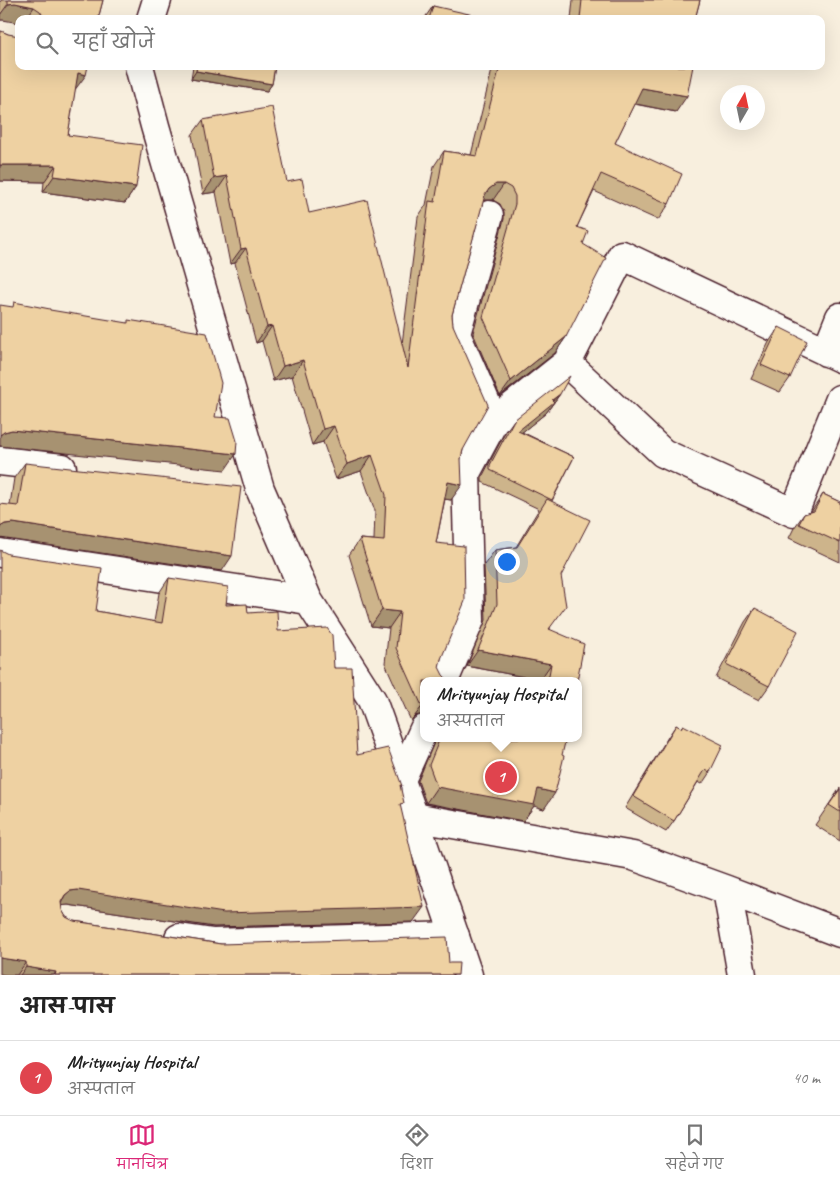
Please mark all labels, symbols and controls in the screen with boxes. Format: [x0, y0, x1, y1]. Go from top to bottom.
search box [15, 15, 825, 70]
icon: search [33, 29, 61, 57]
text: यहाँ खोजें [73, 30, 154, 54]
north arrow [720, 85, 765, 130]
your location [494, 549, 520, 575]
popup [420, 677, 582, 742]
text: Mrityunjay Hospital [436, 682, 566, 706]
text: अस्पताल [436, 711, 504, 731]
pin: 1 [485, 758, 517, 796]
text: आस-पास [20, 993, 114, 1019]
text: Mrityunjay Hospital [67, 1050, 196, 1074]
text: 1 [32, 1068, 40, 1088]
text: 40 m [793, 1068, 820, 1088]
text: अस्पताल [67, 1079, 135, 1099]
tab: मानचित्र [116, 1121, 168, 1180]
tab: दिशा [401, 1121, 433, 1180]
tab: सहेजे गए [666, 1121, 724, 1180]

